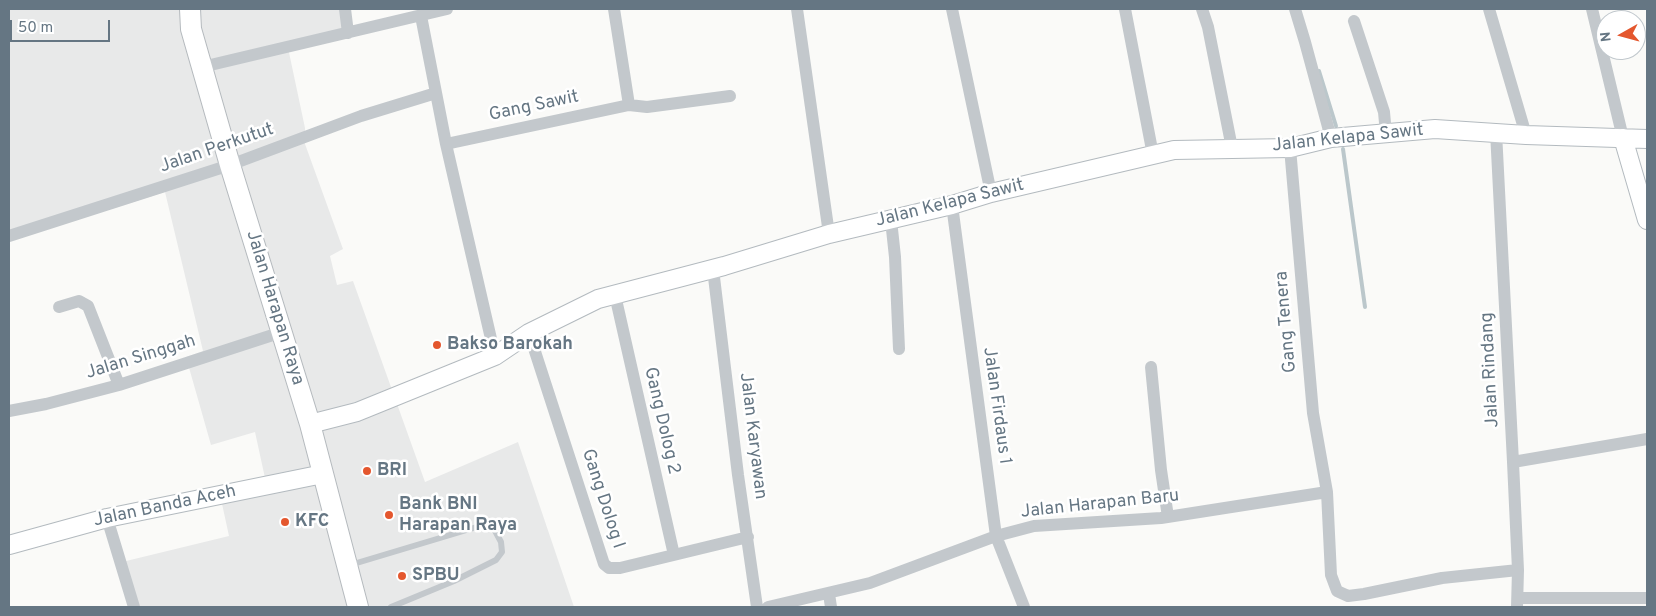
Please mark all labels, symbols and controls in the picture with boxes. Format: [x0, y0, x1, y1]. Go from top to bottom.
scale bar [12, 10, 112, 42]
north arrow [1596, 10, 1646, 60]
text: 50 m [18, 19, 53, 38]
text: N [1598, 31, 1616, 43]
street label: Gang Sawit [487, 87, 581, 127]
street label: Jalan Perkutut [157, 119, 277, 179]
street label: Jalan Kelapa Sawit [1271, 120, 1425, 158]
street label: Jalan Kelapa Sawit [874, 175, 1026, 233]
street label: Jalan Harapan Raya [240, 228, 308, 388]
street label: Gang Tenera [1272, 270, 1302, 374]
street label: Jalan Rindang [1477, 312, 1505, 428]
street label: Jalan Singgah [83, 331, 199, 385]
place label: Bakso Barokah [447, 334, 573, 356]
marker: Bakso Barokah [431, 339, 443, 351]
street label: Jalan Firdaus 1 [977, 346, 1015, 466]
street label: Gang Dolog 2 [638, 365, 684, 477]
street label: Jalan Karyawan [734, 371, 770, 501]
street label: Gang Dolog I [576, 446, 628, 552]
place label: BRI [377, 460, 407, 482]
marker: BRI [361, 465, 373, 477]
street label: Jalan Banda Aceh [92, 481, 238, 533]
street label: Jalan Harapan Baru [1020, 486, 1180, 524]
place label: Bank BNI Harapan Raya [399, 494, 517, 536]
marker: Bank BNI Harapan Raya [383, 509, 395, 521]
place label: KFC [295, 511, 329, 533]
marker: KFC [279, 516, 291, 528]
place label: SPBU [412, 565, 460, 587]
marker: SPBU [396, 570, 408, 582]

